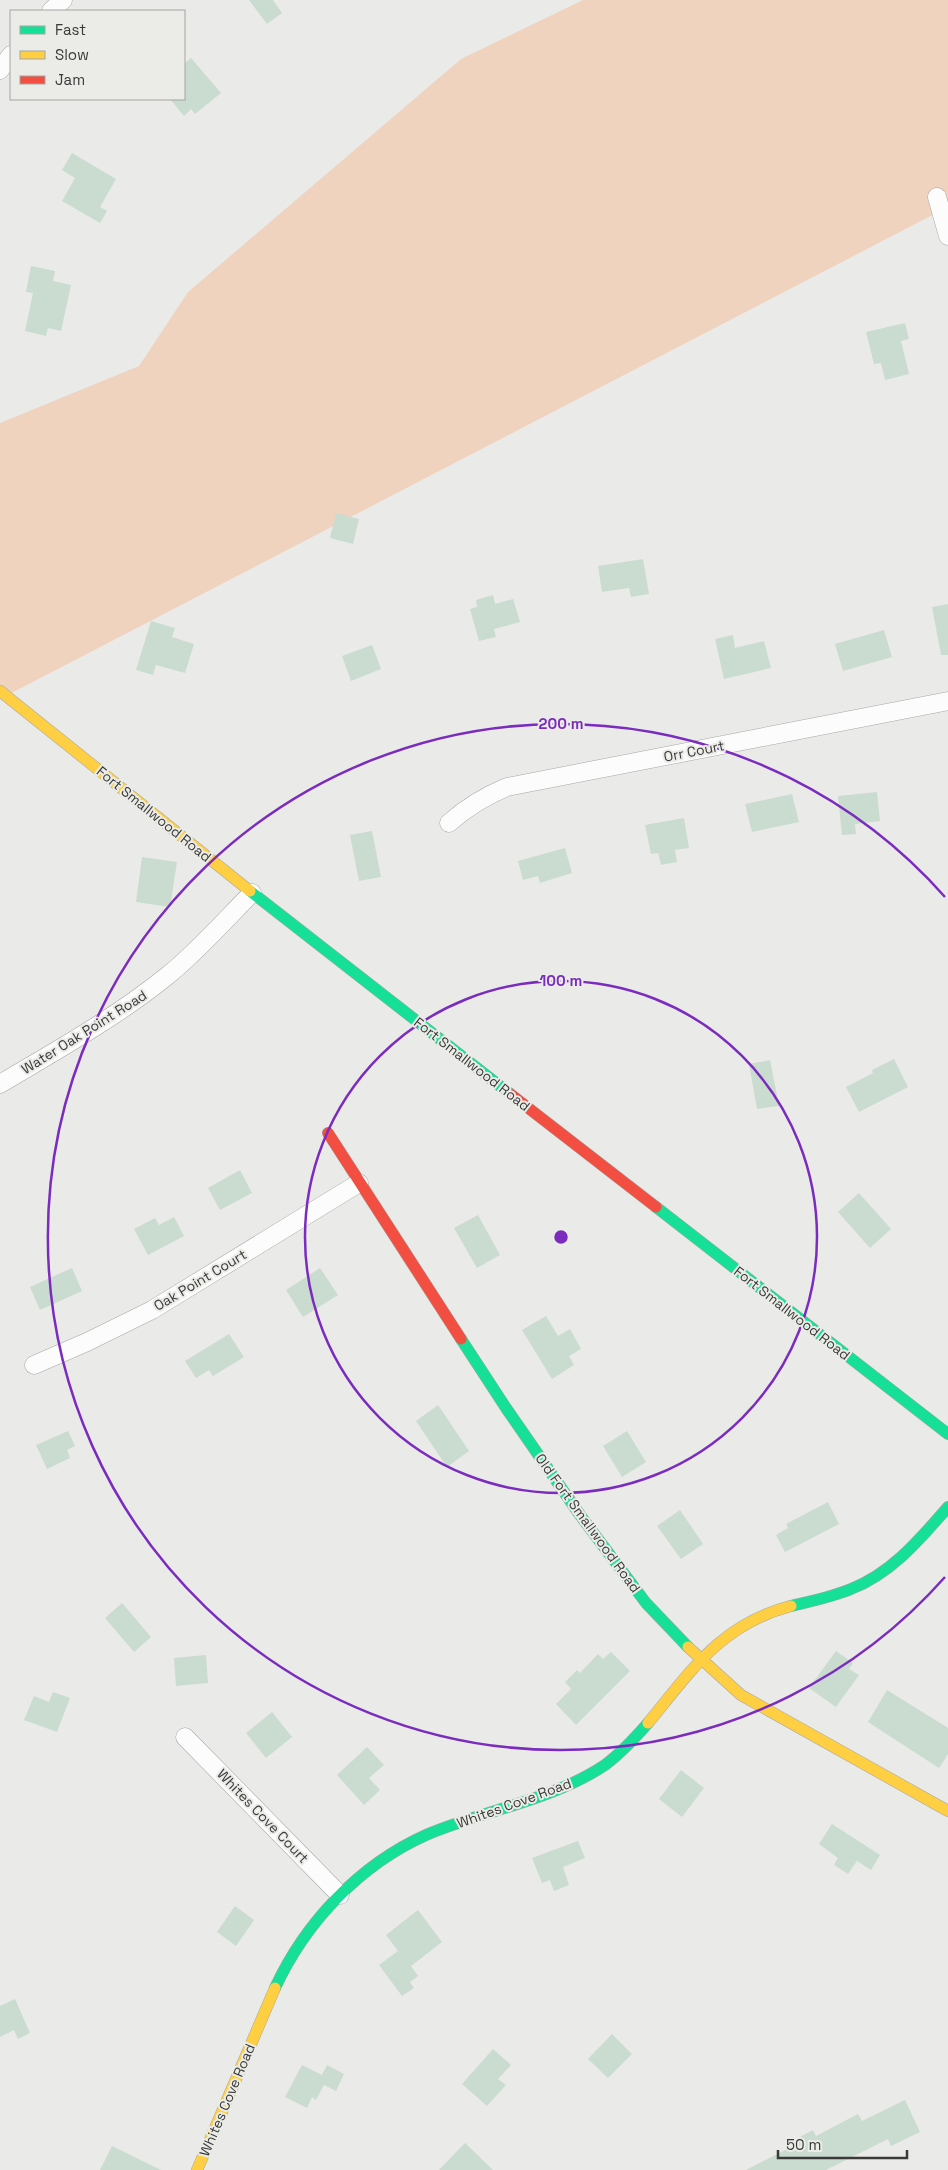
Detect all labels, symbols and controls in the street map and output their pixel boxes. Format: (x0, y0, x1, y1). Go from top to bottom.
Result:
legend (10, 10, 185, 100)
text: Fast (55, 20, 86, 39)
text: Slow (55, 45, 89, 64)
text: Jam (55, 70, 85, 89)
text: 200 m (539, 714, 583, 733)
street label: Orr Court (662, 736, 726, 766)
street label: Fort Smallwood Road (93, 762, 215, 866)
text: 100 m (540, 971, 582, 990)
street label: Water Oak Point Road (18, 986, 150, 1078)
street label: Fort Smallwood Road (410, 1013, 534, 1115)
centre of rings (552, 1228, 570, 1246)
street label: Oak Point Court (150, 1245, 250, 1315)
street label: Fort Smallwood Road (730, 1262, 854, 1364)
street label: Old Fort Smallwood Road (531, 1450, 645, 1596)
street label: Whites Cove Court (213, 1765, 313, 1867)
street label: Whites Cove Road (454, 1774, 574, 1832)
street label: Whites Cove Road (195, 2041, 259, 2159)
scale bar (778, 2128, 907, 2160)
text: 50 m (786, 2135, 821, 2154)

